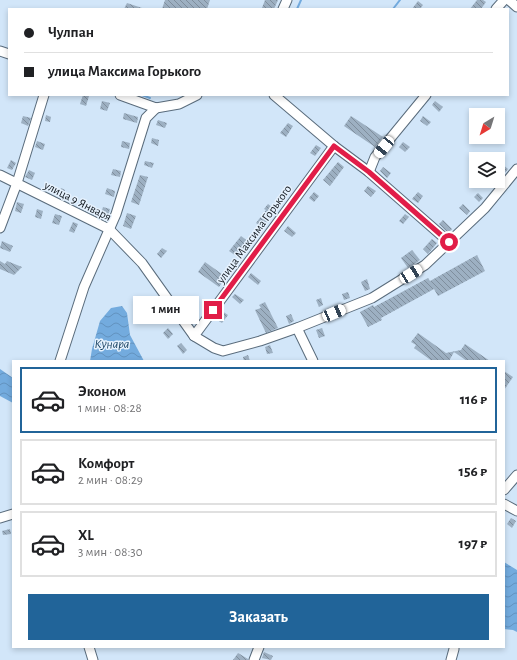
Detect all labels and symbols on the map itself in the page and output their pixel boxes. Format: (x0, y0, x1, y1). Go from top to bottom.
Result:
north arrow (469, 108, 505, 144)
car (372, 134, 396, 160)
street label: улица 9 Января (41, 178, 114, 224)
street label: улица Максима Горького (214, 182, 295, 287)
route start (440, 233, 458, 251)
car (398, 263, 424, 285)
callout: 1 мин (133, 296, 199, 324)
route end (204, 301, 222, 319)
car (321, 303, 347, 323)
water label: Кунара (95, 338, 130, 351)

